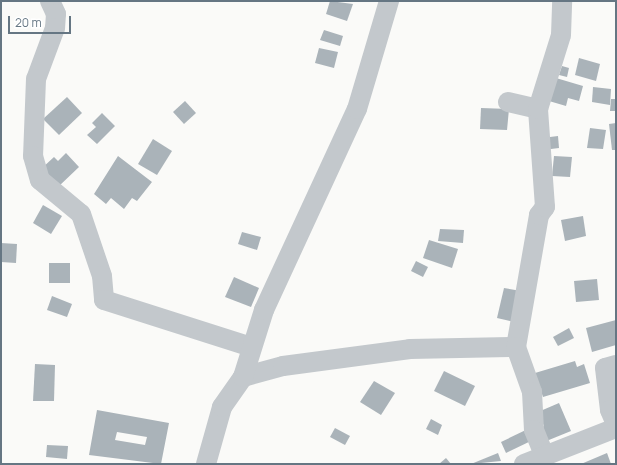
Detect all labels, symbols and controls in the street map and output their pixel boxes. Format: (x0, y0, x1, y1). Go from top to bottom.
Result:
scale bar (10, 8, 73, 34)
text: 20 m (15, 14, 42, 31)

